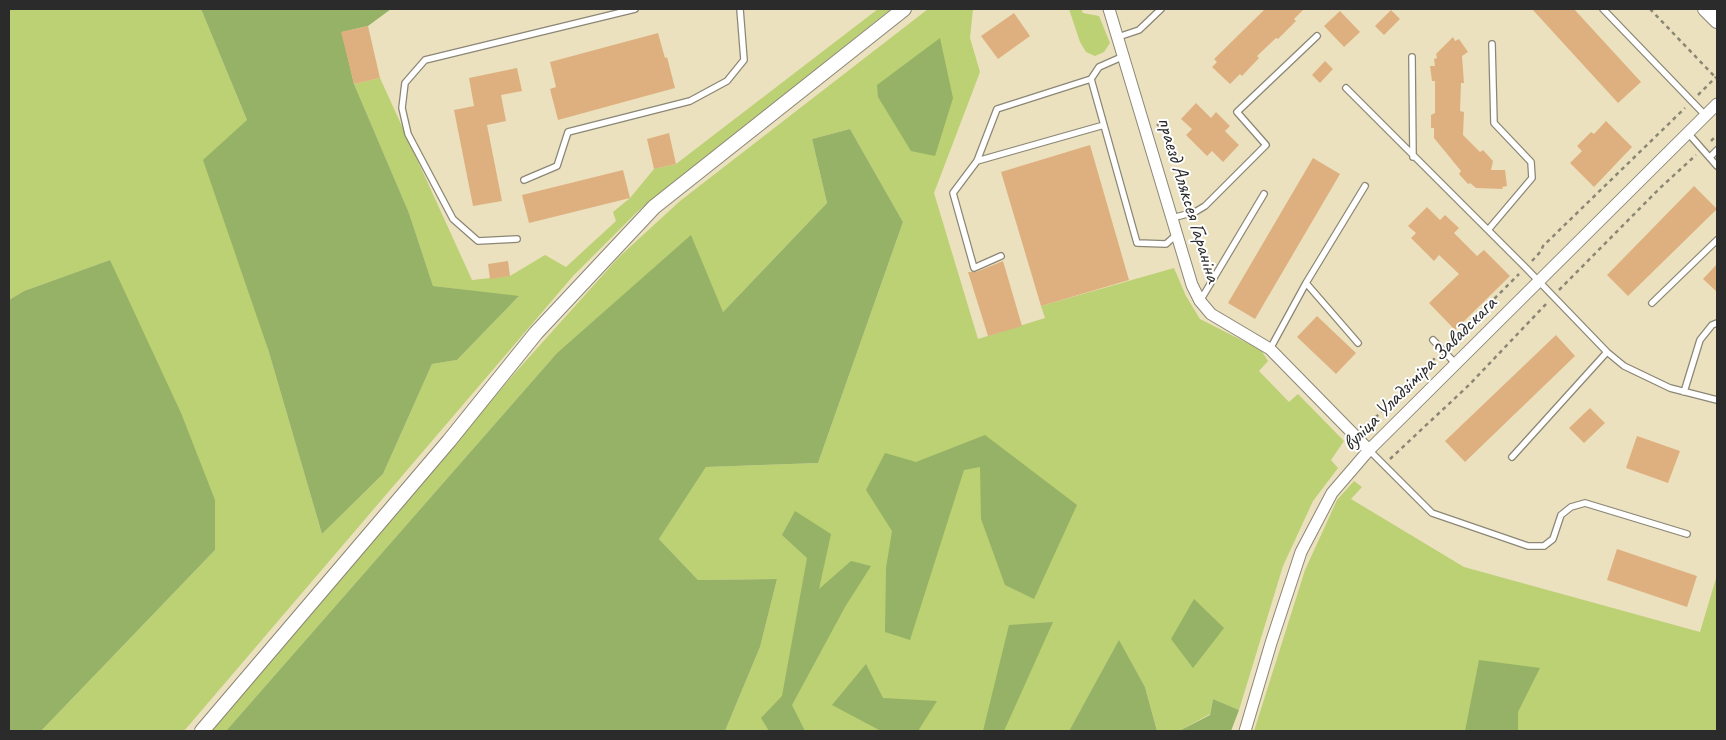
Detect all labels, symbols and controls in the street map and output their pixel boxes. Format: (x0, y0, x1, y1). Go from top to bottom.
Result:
street label: праезд Аляксея Гараніна (1151, 114, 1225, 286)
street label: вуліца Уладзіміра Завадскага (1338, 292, 1502, 456)

